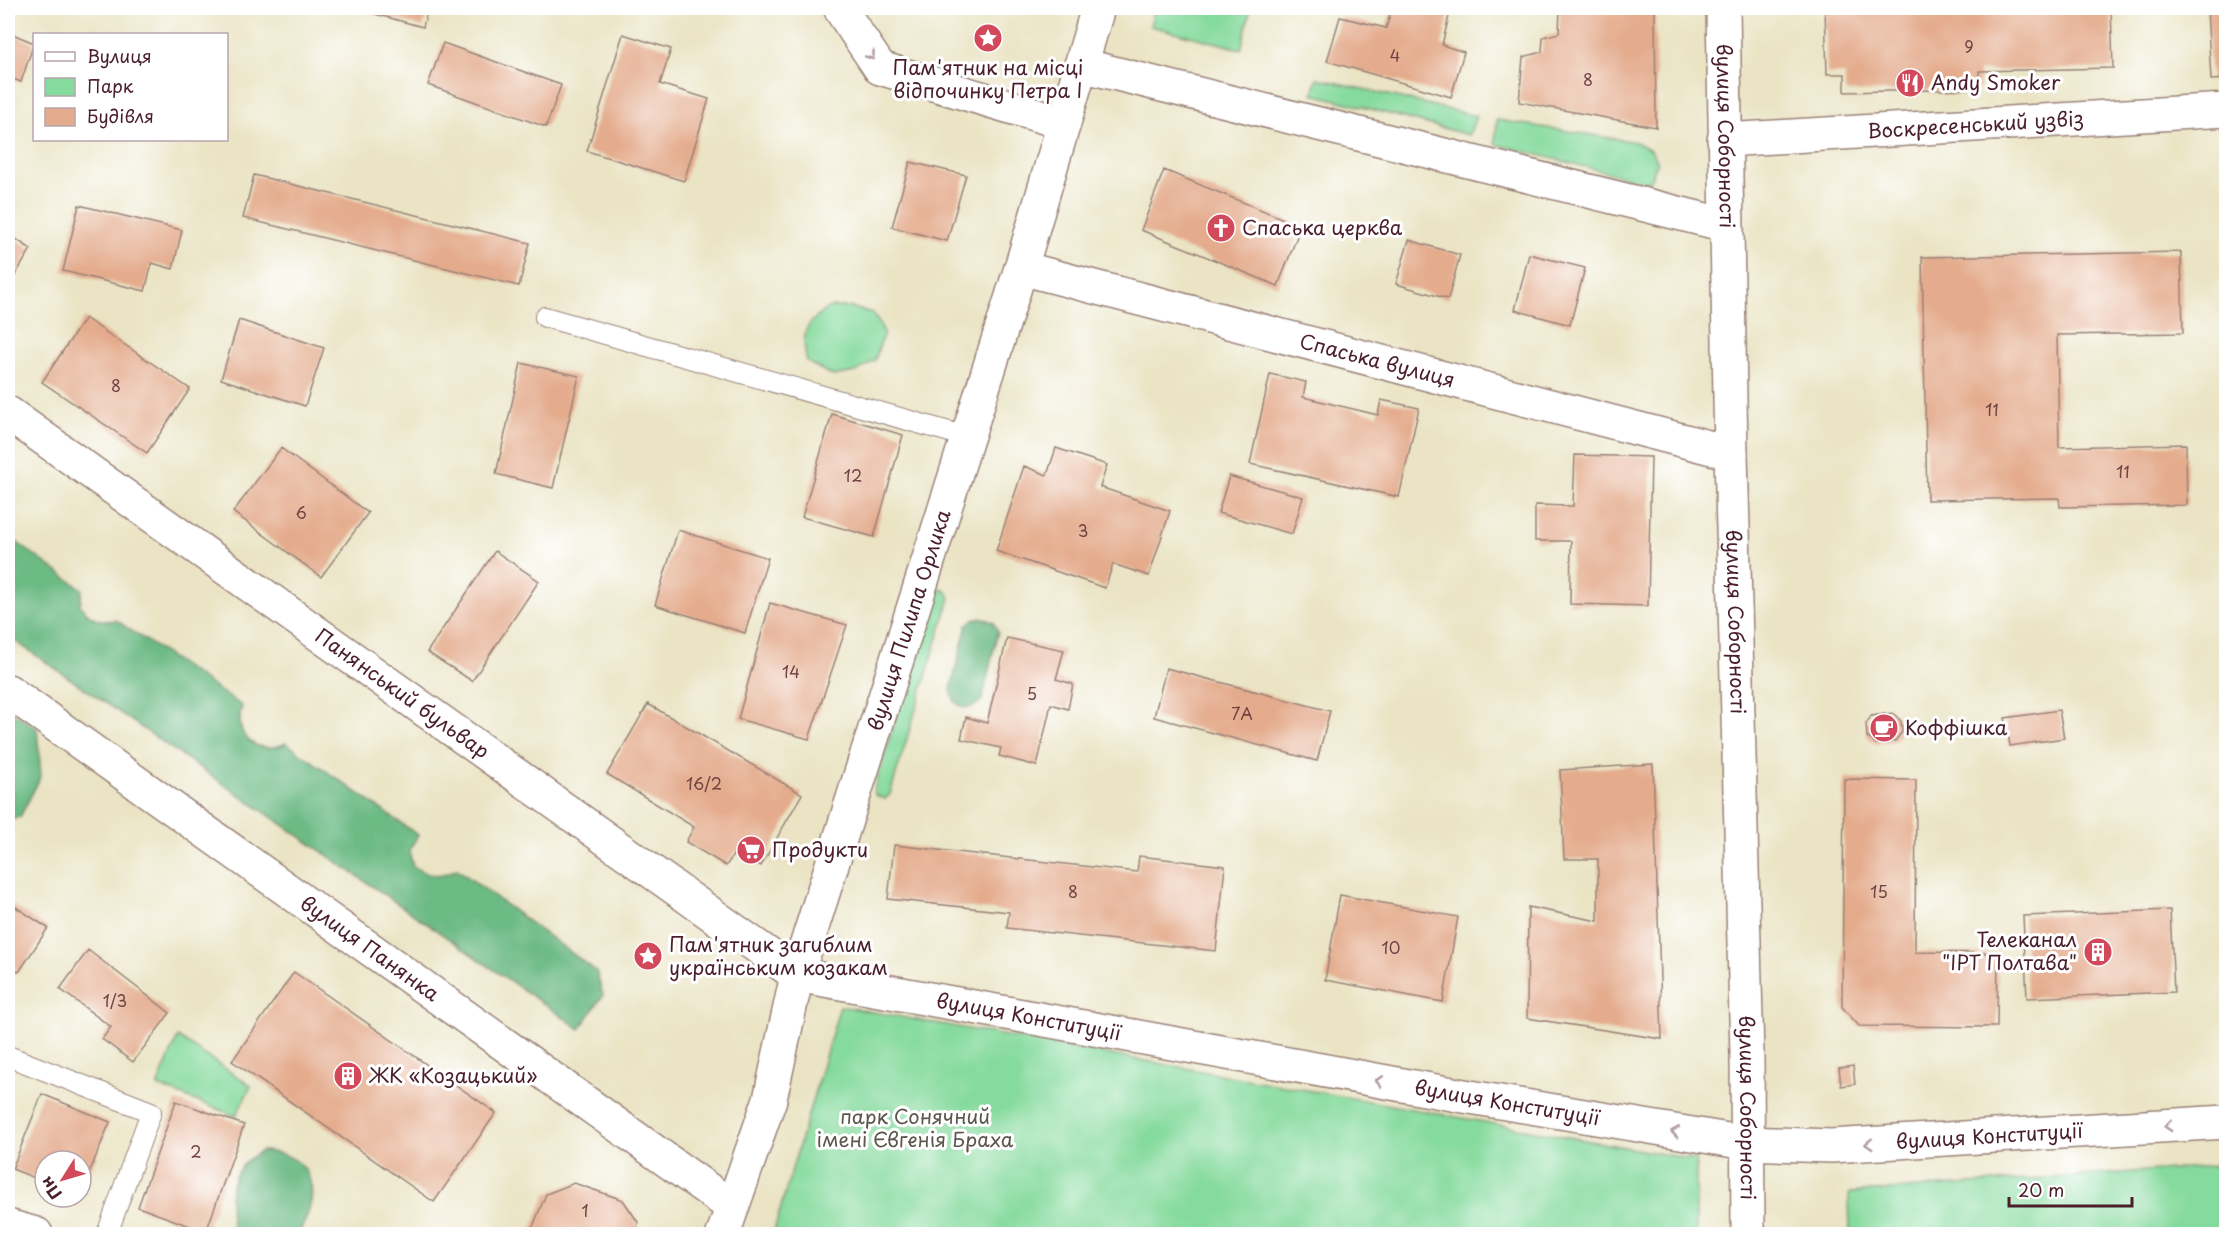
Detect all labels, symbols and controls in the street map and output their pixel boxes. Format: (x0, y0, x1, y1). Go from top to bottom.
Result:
place icon: Пам'ятник на місці відпочинку Петра I (972, 22, 1004, 54)
legend (33, 33, 228, 141)
house number: 9 (1964, 34, 1974, 58)
text: Вулиця (87, 42, 152, 69)
house number: 4 (1390, 43, 1400, 67)
street label: вулиця Соборності (1710, 43, 1743, 229)
one-way arrow (864, 49, 875, 60)
place label: Пам'ятник на місці відпочинку Петра I (893, 52, 1083, 105)
house number: 8 (1583, 67, 1593, 91)
restaurant icon: Andy Smoker (1894, 67, 1926, 99)
place label: Andy Smoker (1931, 67, 2061, 97)
text: Парк (87, 72, 134, 99)
text: Будівля (87, 102, 154, 129)
street label: Воскресенський узвіз (1866, 103, 2085, 145)
church icon: Спаська церква (1205, 212, 1237, 244)
place label: Спаська церква (1242, 212, 1403, 242)
street label: Спаська вулиця (1297, 325, 1458, 394)
house number: 8 (111, 373, 121, 397)
house number: 11 (1985, 397, 1999, 421)
house number: 11 (2116, 459, 2130, 483)
house number: 12 (844, 463, 862, 487)
house number: 6 (295, 500, 307, 524)
street label: вулиця Пилипа Орлика (859, 505, 958, 734)
house number: 3 (1078, 518, 1088, 542)
street label: вулиця Соборності (1719, 529, 1754, 715)
street label: Панянський бульвар (310, 621, 496, 765)
house number: 14 (782, 659, 800, 683)
house number: 5 (1027, 681, 1037, 705)
house number: 7А (1231, 701, 1253, 725)
cafe icon: Коффішка (1868, 712, 1900, 744)
place label: Коффішка (1905, 712, 2008, 742)
house number: 16/2 (686, 771, 722, 795)
supermarket icon: Продукти (735, 834, 767, 866)
place label: Продукти (772, 834, 868, 864)
house number: 8 (1068, 879, 1078, 903)
house number: 15 (1870, 879, 1888, 903)
street label: вулиця Панянка (294, 888, 447, 1008)
place label: Телеканал "ІРТ Полтава" (1942, 924, 2077, 977)
place label: Пам'ятник загиблим українським козакам (669, 929, 888, 982)
house number: 10 (1382, 935, 1400, 959)
building icon: Телеканал "ІРТ Полтава" (2082, 936, 2114, 968)
place icon: Пам'ятник загиблим українським козакам (632, 940, 664, 972)
street label: вулиця Конституції (934, 985, 1124, 1048)
house number: 1/3 (103, 988, 127, 1012)
street label: вулиця Соборності (1732, 1015, 1764, 1200)
building icon: ЖК «Козацький» (332, 1060, 364, 1092)
place label: ЖК «Козацький» (368, 1060, 538, 1090)
street label: вулиця Конституції (1412, 1071, 1603, 1132)
one-way arrow (1374, 1075, 1384, 1088)
park label: парк Сонячний імені Євгенія Браха (817, 1101, 1014, 1154)
street label: вулиця Конституції (1895, 1115, 2084, 1156)
one-way arrow (2164, 1119, 2173, 1132)
one-way arrow (1670, 1126, 1679, 1138)
one-way arrow (1864, 1137, 1873, 1150)
house number: 2 (190, 1139, 202, 1163)
north arrow (33, 1149, 93, 1209)
scale bar (2009, 1170, 2132, 1208)
text: Пн (34, 1172, 67, 1205)
text: 20 m (2018, 1176, 2064, 1203)
house number: 1 (581, 1198, 589, 1222)

